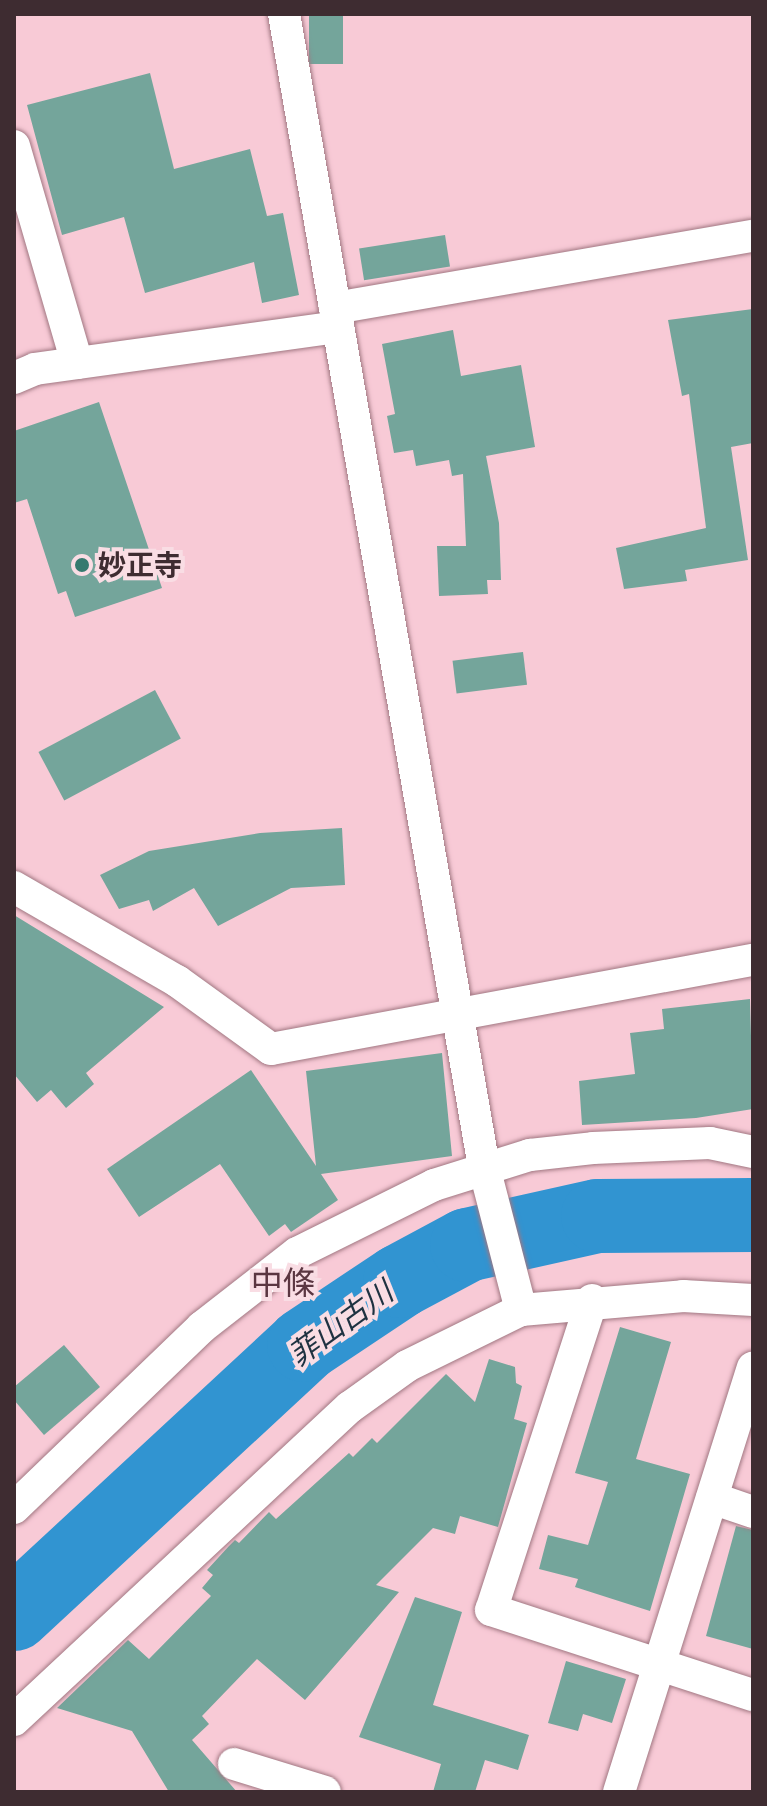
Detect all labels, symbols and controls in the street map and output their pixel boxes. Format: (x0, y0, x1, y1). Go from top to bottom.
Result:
place label: 妙正寺 (98, 548, 182, 582)
marker: 妙正寺 (73, 556, 91, 574)
district label: 中條 (251, 1264, 315, 1302)
water label: 菲山古川 (282, 1274, 400, 1374)

